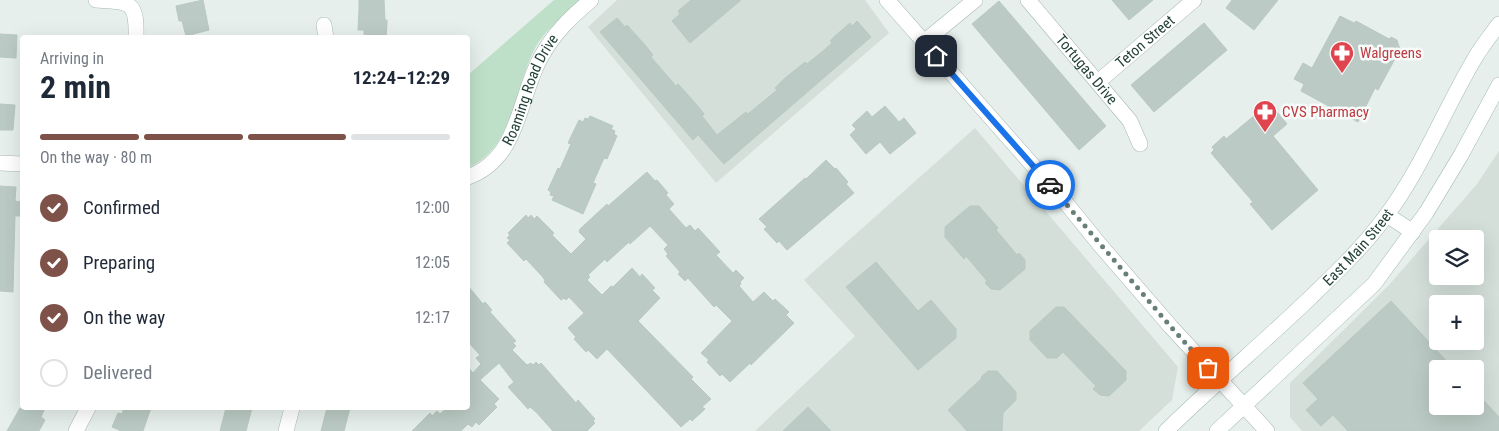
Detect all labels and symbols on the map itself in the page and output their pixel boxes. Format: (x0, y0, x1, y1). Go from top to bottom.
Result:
street label: Teton Street (1112, 12, 1178, 72)
street label: Roaming Road Drive (498, 31, 562, 149)
street label: Tortugas Drive (1052, 31, 1121, 108)
pin (915, 35, 957, 77)
pharmacy icon: Walgreens (1329, 40, 1355, 74)
place label: Walgreens (1360, 44, 1422, 62)
pharmacy icon: CVS Pharmacy (1252, 99, 1278, 133)
place label: CVS Pharmacy (1282, 103, 1369, 121)
courier (1025, 160, 1075, 210)
street label: East Main Street (1319, 205, 1397, 289)
pin (1187, 347, 1229, 389)

